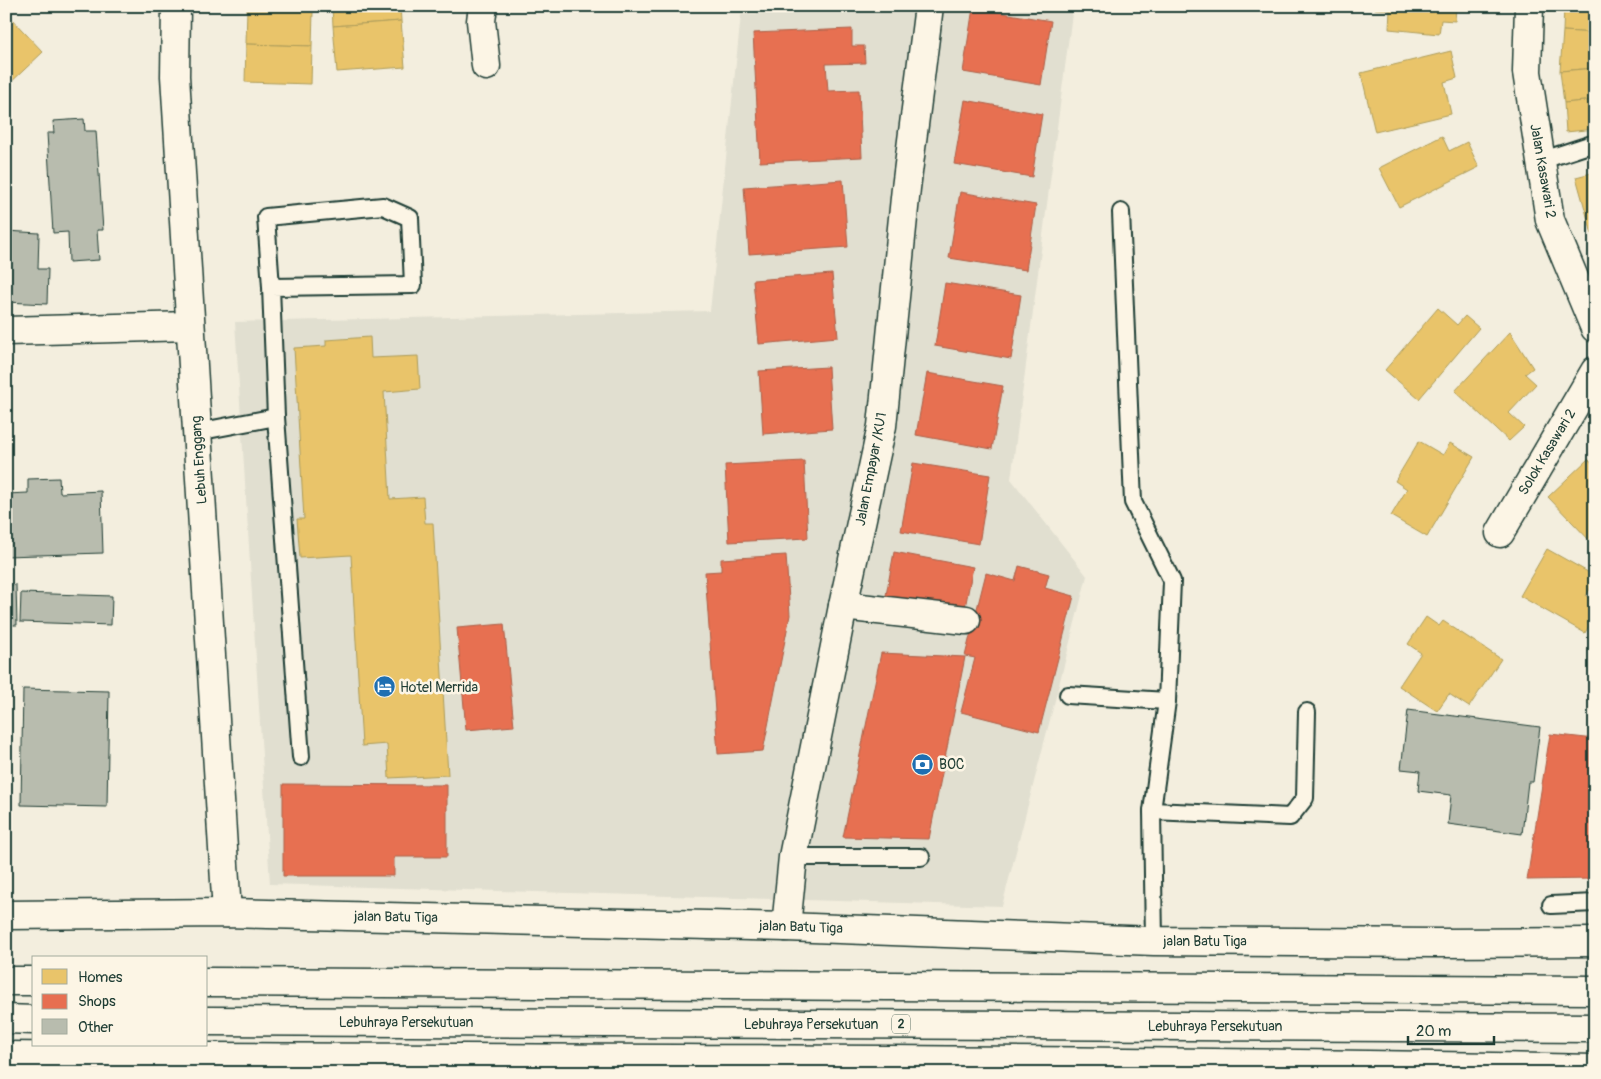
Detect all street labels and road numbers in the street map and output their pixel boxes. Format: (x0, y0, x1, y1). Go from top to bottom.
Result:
street label: Jalan Kasawari 2 (1526, 122, 1560, 220)
street label: Solok Kasawari 2 (1515, 406, 1579, 498)
street label: Jalan Empayar /KU1 (852, 411, 890, 527)
street label: Lebuh Enggang (187, 415, 211, 505)
street label: jalan Batu Tiga (353, 908, 438, 926)
street label: jalan Batu Tiga (758, 917, 843, 937)
street label: jalan Batu Tiga (1162, 933, 1247, 950)
street label: Lebuhraya Persekutuan (339, 1014, 473, 1031)
road number: 2 (892, 1014, 910, 1034)
street label: Lebuhraya Persekutuan (744, 1016, 878, 1033)
street label: Lebuhraya Persekutuan (1148, 1018, 1282, 1035)

